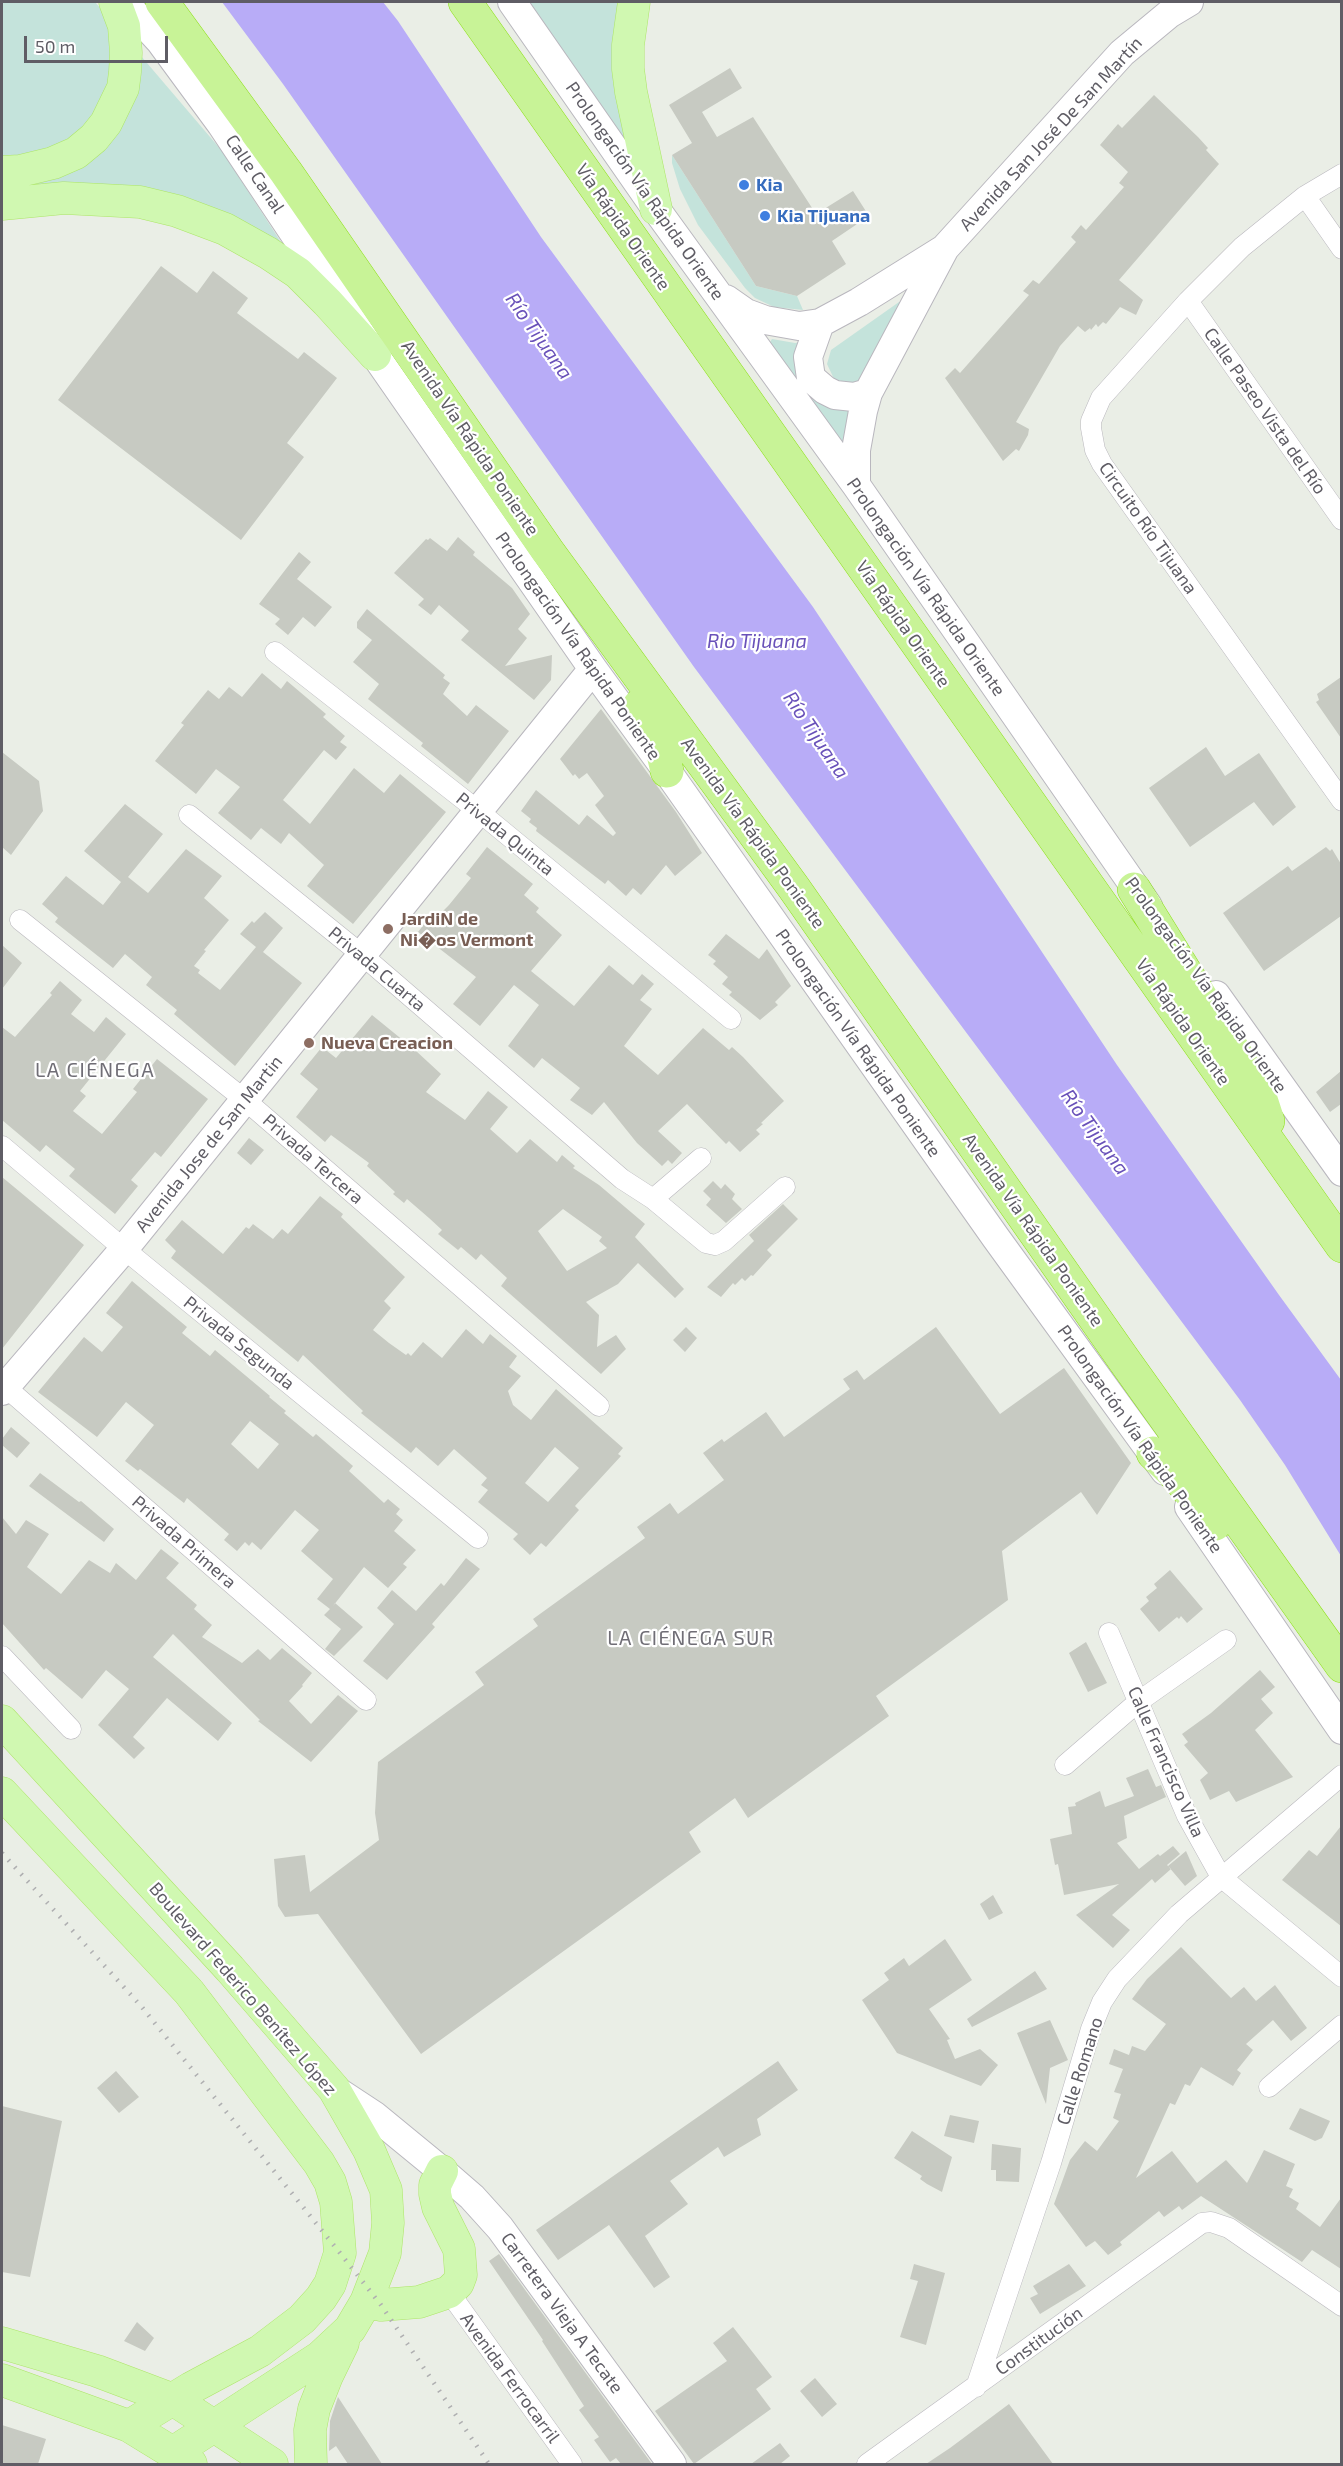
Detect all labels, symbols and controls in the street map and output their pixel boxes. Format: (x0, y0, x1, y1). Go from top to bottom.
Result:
scale bar (27, 24, 171, 62)
street label: Avenida San José De San Martín (955, 32, 1147, 236)
text: 50 m (35, 35, 75, 57)
street label: Prolongación Vía Rápida Oriente (561, 78, 729, 304)
street label: Calle Canal (221, 131, 289, 217)
street label: Vía Rápida Oriente (571, 159, 675, 295)
place label: Kia (756, 174, 783, 196)
marker: Kia (737, 178, 751, 192)
place label: Kia Tijuana (777, 205, 870, 227)
marker: Kia Tijuana (758, 209, 772, 223)
water label: Río Tijuana (500, 288, 578, 384)
street label: Calle Paseo Vista del Río (1199, 324, 1331, 498)
street label: Avenida Vía Rápida Poniente (397, 336, 543, 540)
street label: Circuito Río Tijuana (1094, 458, 1202, 598)
street label: Prolongación Vía Rápida Oriente (842, 474, 1010, 700)
street label: Prolongación Vía Rápida Poniente (491, 528, 665, 764)
street label: Vía Rápida Oriente (851, 556, 955, 692)
water label: Rio Tijuana (707, 629, 807, 653)
water label: Río Tijuana (778, 687, 854, 783)
street label: Avenida Vía Rápida Poniente (676, 733, 830, 933)
street label: Privada Quinta (452, 788, 558, 880)
street label: Prolongación Vía Rápida Oriente (1120, 873, 1292, 1097)
place label: JardiN de Ni�os Vermont (400, 908, 533, 950)
street label: Privada Cuarta (324, 922, 430, 1016)
marker: JardiN de Ni�os Vermont (381, 922, 395, 936)
street label: Prolongación Vía Rápida Poniente (771, 925, 945, 1161)
street label: Vía Rápida Oriente (1131, 954, 1235, 1090)
place label: Nueva Creacion (321, 1032, 453, 1054)
marker: Nueva Creacion (302, 1036, 316, 1050)
street label: Avenida Jose de San Martin (131, 1051, 287, 1237)
district label: LA CIÉNEGA (35, 1058, 155, 1082)
water label: Río Tijuana (1056, 1084, 1134, 1180)
street label: Privada Tercera (258, 1109, 368, 1209)
street label: Avenida Vía Rápida Poniente (958, 1129, 1108, 1331)
street label: Privada Segunda (179, 1292, 299, 1394)
street label: Prolongación Vía Rápida Poniente (1053, 1321, 1227, 1557)
street label: Privada Primera (128, 1491, 240, 1593)
district label: LA CIÉNEGA SUR (607, 1626, 775, 1650)
street label: Calle Francisco Villa (1123, 1683, 1209, 1841)
street label: Boulevard Federico Benítez López (145, 1878, 341, 2100)
street label: Calle Romano (1052, 2014, 1108, 2128)
street label: Carretera Vieja A Tecate (496, 2228, 628, 2398)
street label: Constitución (991, 2302, 1087, 2380)
street label: Avenida Ferrocarril (456, 2309, 564, 2447)

